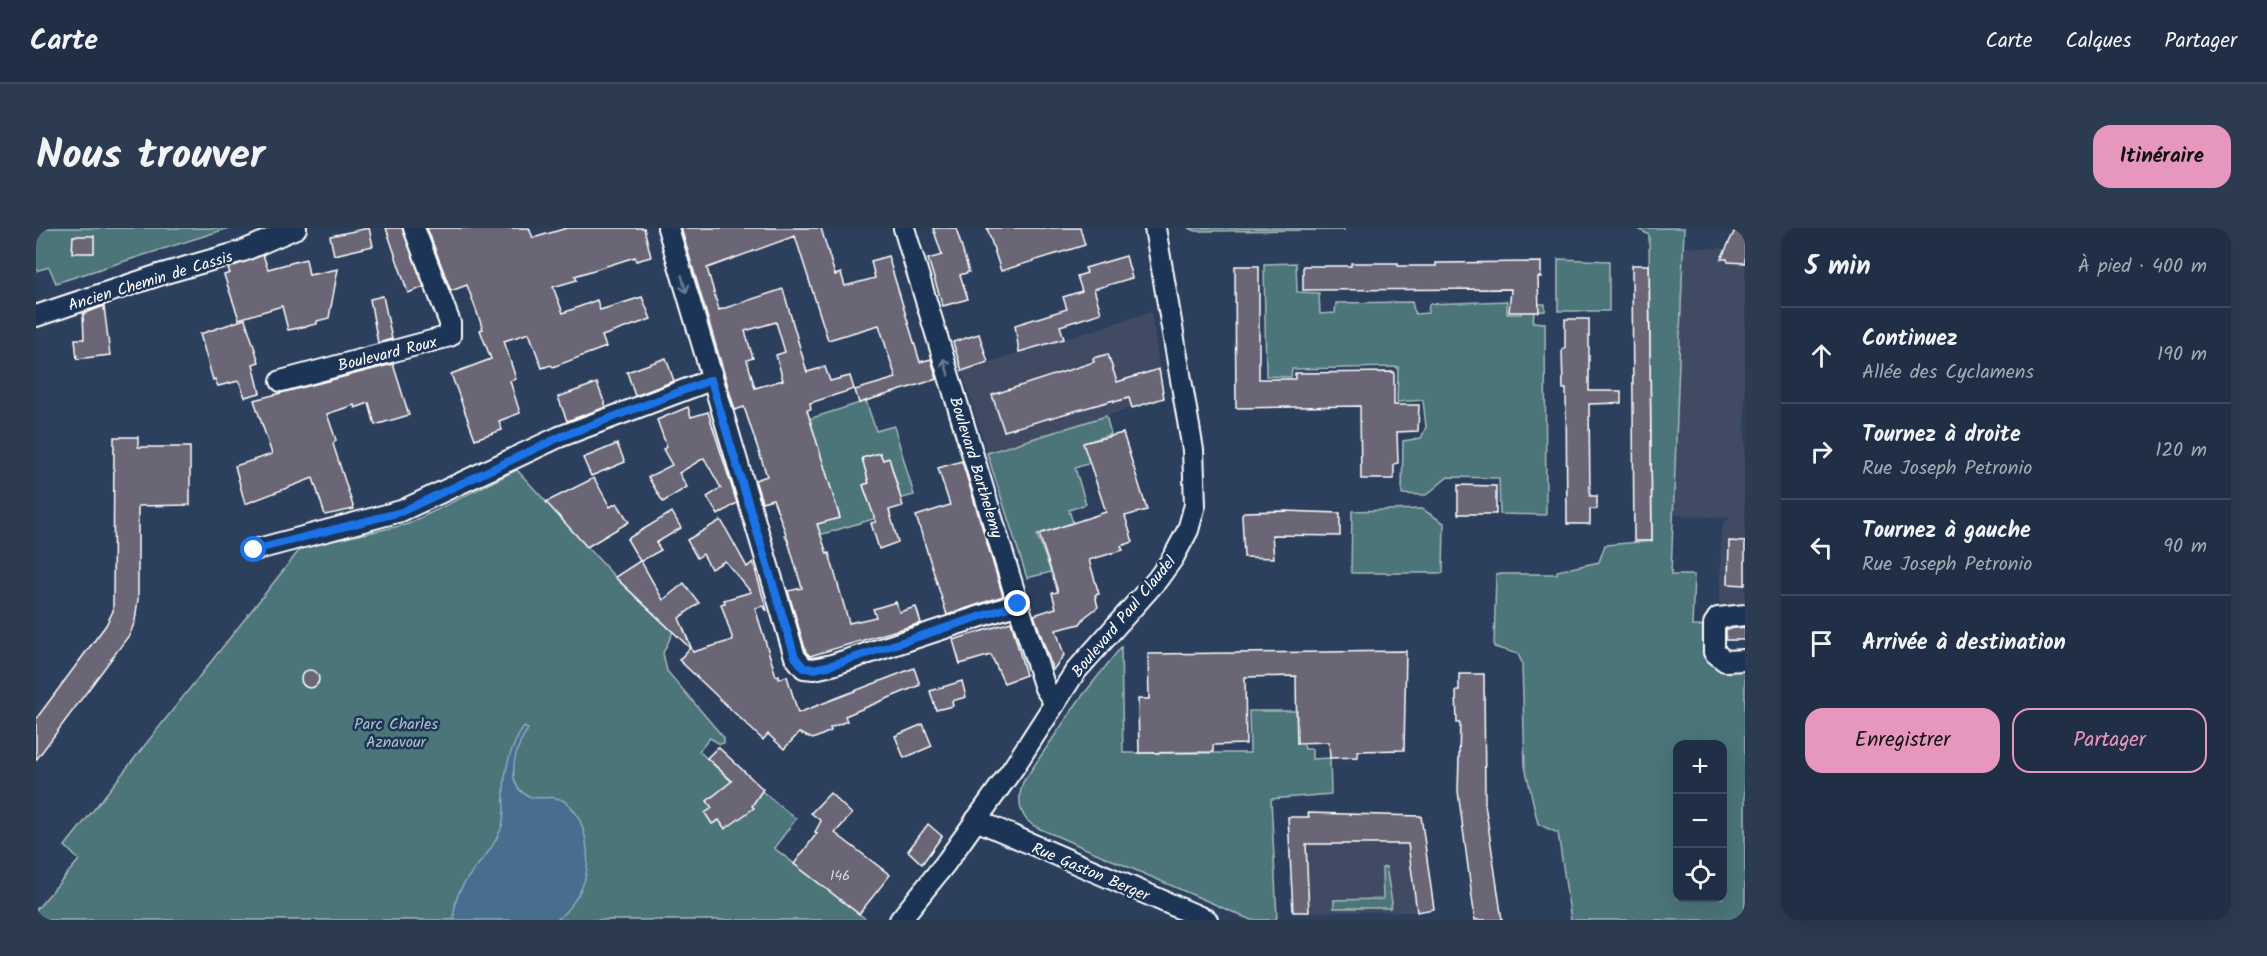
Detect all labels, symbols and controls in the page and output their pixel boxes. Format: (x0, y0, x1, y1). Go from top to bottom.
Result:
text: Carte (30, 19, 98, 64)
text: Carte (1985, 25, 2032, 58)
text: Calques (2065, 25, 2131, 58)
text: Partager (2164, 25, 2237, 58)
text: Nous trouver (36, 123, 265, 190)
button: Itinéraire (2093, 125, 2231, 188)
street label: Ancien Chemin de Cassis (65, 244, 236, 318)
text: 5 min (1805, 246, 1871, 288)
text: À pied · 400 m (2078, 251, 2207, 283)
one-way arrow (679, 274, 690, 293)
text: Continuez (1862, 322, 1958, 357)
street label: Boulevard Roux (335, 330, 441, 379)
icon: ahead (1805, 339, 1838, 372)
text: 190 m (2157, 339, 2207, 371)
text: Allée des Cyclamens (1862, 357, 2034, 389)
one-way arrow (940, 358, 951, 377)
street label: Boulevard Barthelemy (942, 394, 1009, 542)
text: Tournez à droite (1862, 418, 2021, 453)
icon: right (1805, 435, 1838, 468)
text: 120 m (2155, 435, 2207, 467)
text: Rue Joseph Petronio (1862, 453, 2032, 485)
text: Tournez à gauche (1862, 514, 2031, 549)
icon: left (1805, 531, 1838, 564)
text: 90 m (2163, 531, 2207, 563)
route start (240, 536, 266, 562)
text: Rue Joseph Petronio (1862, 549, 2032, 581)
street label: Boulevard Paul Claudel (1066, 551, 1183, 683)
route end (1004, 590, 1030, 616)
text: Arrivée à destination (1862, 626, 2066, 661)
icon: arrive (1805, 627, 1838, 660)
button: Enregistrer (1805, 708, 2000, 773)
button: Partager (2012, 708, 2207, 773)
park label: Parc Charles Aznavour (354, 712, 438, 755)
map controls (1673, 740, 1727, 902)
button: + (1673, 740, 1727, 794)
button: − (1673, 794, 1727, 848)
street label: Rue Gaston Berger (1028, 836, 1155, 909)
button: locate (1673, 848, 1727, 902)
house number: 146 (830, 865, 850, 887)

